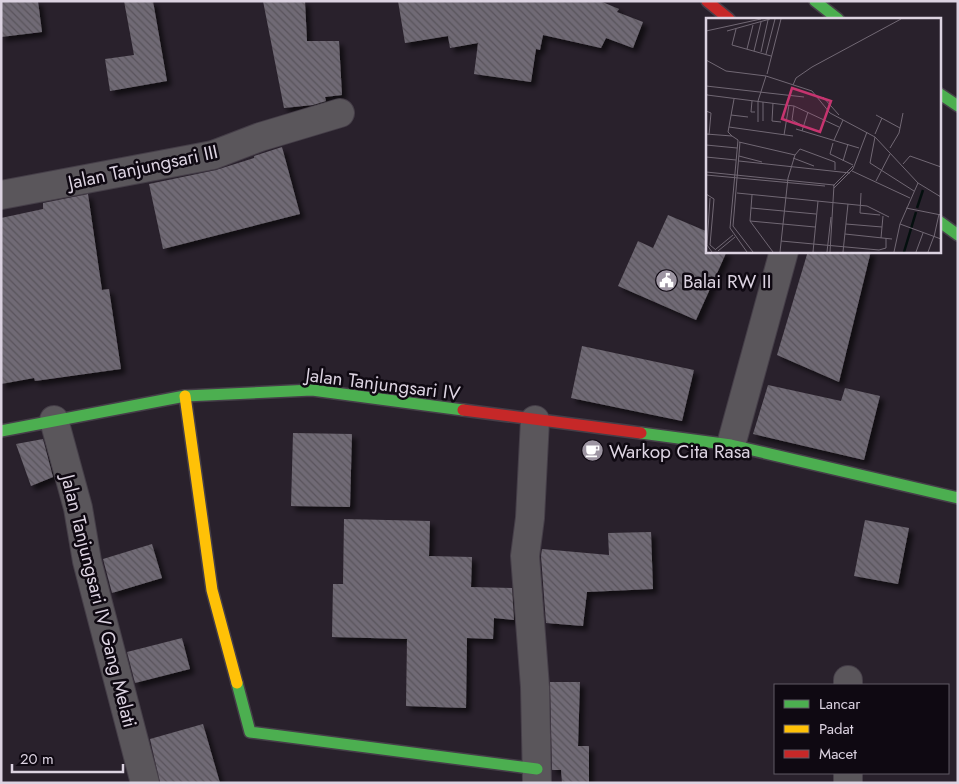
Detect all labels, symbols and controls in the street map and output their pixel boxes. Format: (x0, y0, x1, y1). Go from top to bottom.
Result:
inset map (706, 18, 942, 252)
street label: Jalan Tanjungsari III (63, 138, 220, 197)
place label: Balai RW II (683, 268, 771, 295)
public building icon: Balai RW II (655, 269, 679, 293)
street label: Jalan Tanjungsari IV (301, 361, 462, 407)
place label: Warkop Cita Rasa (609, 438, 750, 465)
cafe icon: Warkop Cita Rasa (581, 439, 605, 463)
street label: Jalan Tanjungsari IV Gang Melati (54, 469, 144, 730)
legend (774, 684, 949, 774)
text: Lancar (819, 693, 861, 715)
text: Padat (819, 718, 854, 740)
scale bar (12, 742, 124, 774)
text: Macet (819, 743, 857, 765)
text: 20 m (20, 748, 54, 770)

